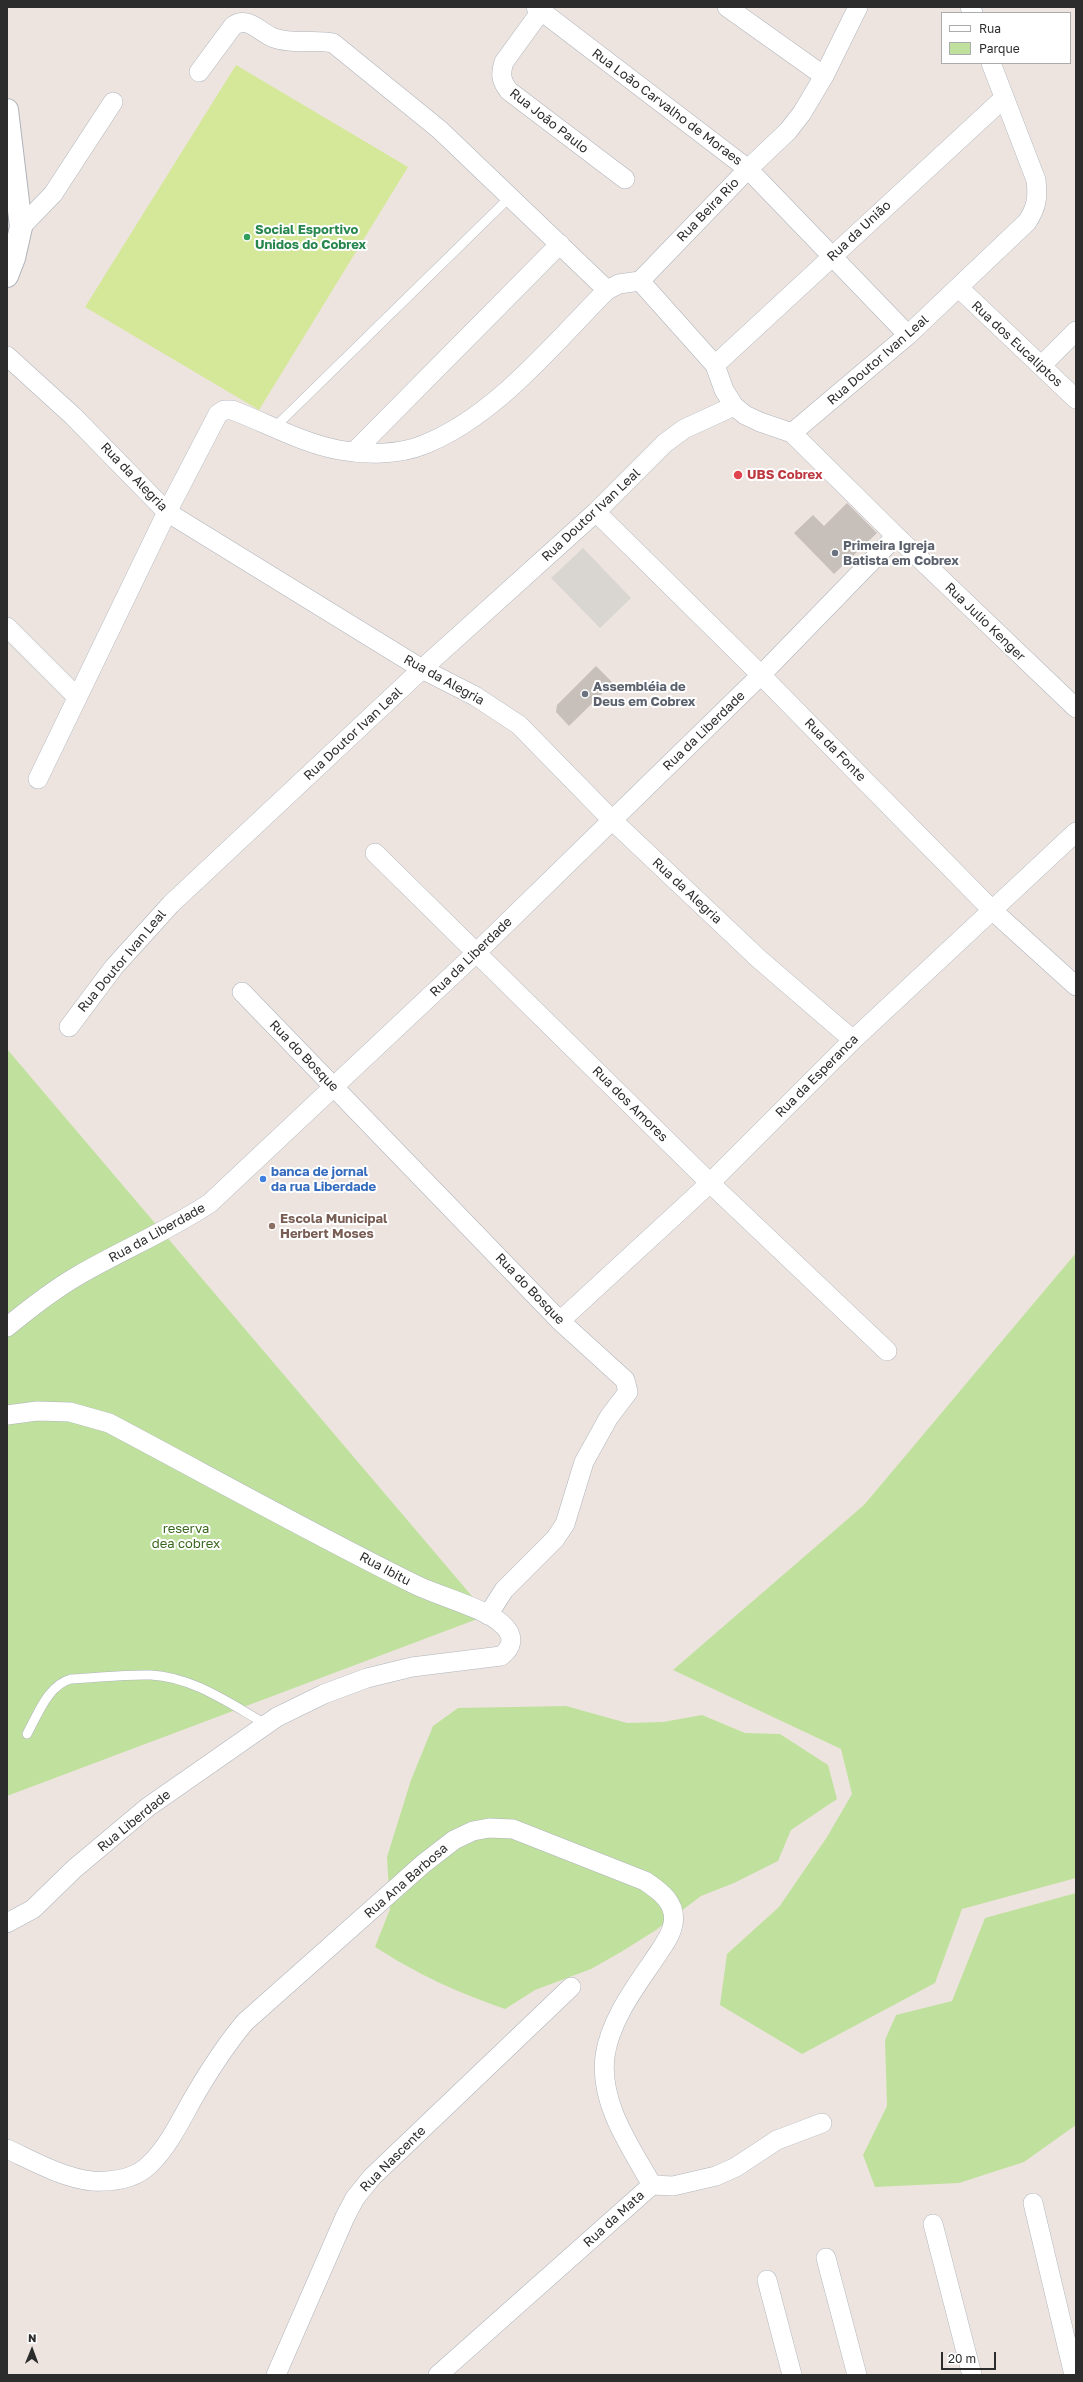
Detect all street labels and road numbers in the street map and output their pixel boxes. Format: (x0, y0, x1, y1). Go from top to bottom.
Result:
street label: Rua Loão Carvalho de Moraes (589, 45, 745, 169)
street label: Rua João Paulo (506, 85, 592, 157)
street label: Rua Beira Rio (674, 175, 742, 245)
street label: Rua da União (824, 197, 894, 265)
street label: Rua dos Eucaliptos (968, 298, 1066, 390)
street label: Rua Doutor Ivan Leal (824, 312, 932, 408)
street label: Rua da Alegria (97, 439, 171, 515)
street label: Rua Doutor Ivan Leal (539, 465, 643, 565)
street label: Rua Julio Kenger (942, 580, 1028, 664)
street label: Rua da Alegria (401, 651, 487, 709)
street label: Rua Doutor Ivan Leal (301, 684, 405, 784)
street label: Rua da Liberdade (660, 688, 748, 774)
street label: Rua da Fonte (801, 715, 869, 785)
street label: Rua da Alegria (649, 855, 725, 927)
street label: Rua Doutor Ivan Leal (75, 907, 169, 1015)
street label: Rua da Liberdade (427, 914, 515, 1000)
street label: Rua do Bosque (266, 1017, 342, 1095)
street label: Rua da Esperanca (772, 1031, 862, 1121)
street label: Rua dos Amores (589, 1063, 671, 1145)
street label: Rua da Liberdade (106, 1200, 208, 1266)
street label: Rua do Bosque (492, 1250, 568, 1328)
street label: Rua Ibitu (357, 1549, 413, 1589)
street label: Rua Liberdade (94, 1787, 174, 1855)
street label: Rua Ana Barbosa (361, 1841, 451, 1921)
street label: Rua Nascente (357, 2123, 429, 2195)
street label: Rua da Mata (580, 2188, 648, 2250)

